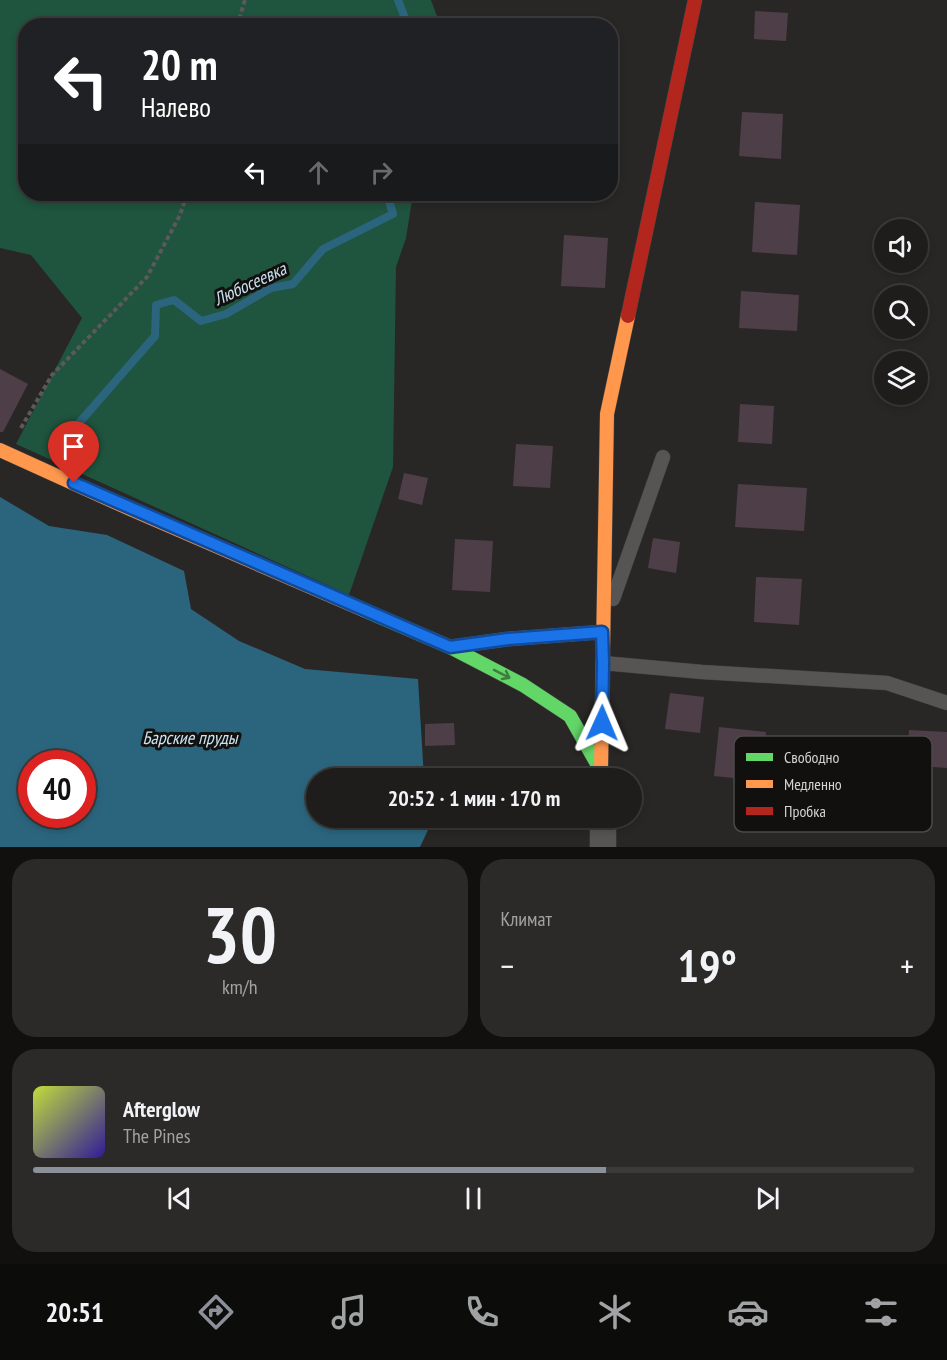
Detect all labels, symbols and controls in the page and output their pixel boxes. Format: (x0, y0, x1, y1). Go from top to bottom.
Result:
text: 20 m (141, 37, 218, 92)
icon: left (42, 42, 120, 120)
text: Налево (141, 90, 211, 124)
icon: left (239, 156, 272, 189)
icon: ahead (302, 156, 335, 189)
icon: right (365, 156, 398, 189)
map controls (874, 219, 928, 405)
button: sound (874, 219, 928, 273)
water label: Любосеевка (209, 256, 290, 311)
button: search (874, 285, 928, 339)
button: layers (874, 351, 928, 405)
pin (48, 421, 99, 483)
icon: arrive (57, 430, 90, 463)
one-way arrow (492, 669, 510, 680)
position arrow (570, 691, 634, 755)
water label: Барские пруды (142, 726, 239, 749)
legend (734, 736, 932, 832)
text: Свободно (784, 747, 839, 767)
speed limit sign: 40 (18, 750, 96, 828)
text: Медленно (784, 774, 842, 794)
text: 20:52 · 1 мин · 170 m (388, 784, 560, 812)
text: Пробка (784, 801, 826, 821)
text: 30 (202, 884, 277, 985)
text: Климат (501, 906, 552, 932)
text: 19° (678, 936, 737, 994)
text: − (501, 944, 514, 987)
text: + (900, 944, 914, 987)
text: km/h (222, 974, 257, 1000)
text: Afterglow (123, 1095, 200, 1123)
text: The Pines (123, 1123, 190, 1149)
icon: previous (163, 1182, 196, 1215)
icon: pause (457, 1182, 490, 1215)
icon: next (751, 1182, 784, 1215)
icon: directions (195, 1291, 237, 1333)
icon: music (328, 1291, 370, 1333)
icon: phone (461, 1291, 503, 1333)
icon: climate (594, 1291, 636, 1333)
icon: car (727, 1291, 769, 1333)
icon: filters (860, 1291, 902, 1333)
text: 20:51 (45, 1295, 104, 1329)

